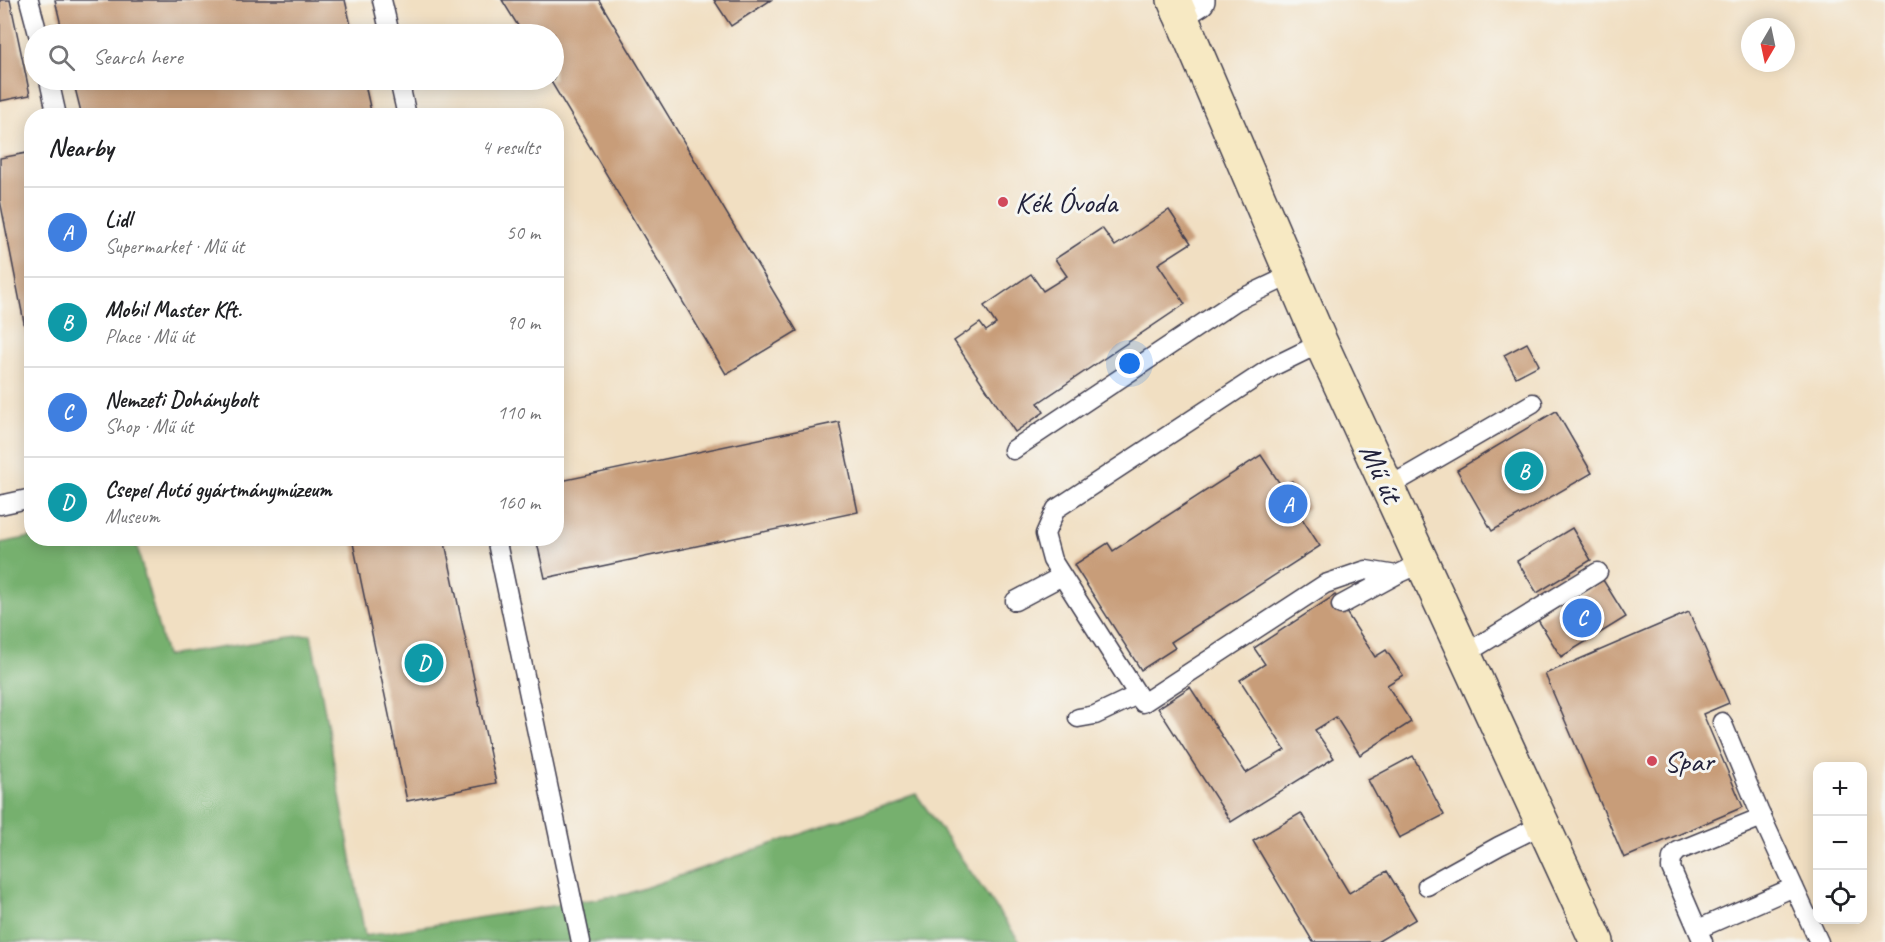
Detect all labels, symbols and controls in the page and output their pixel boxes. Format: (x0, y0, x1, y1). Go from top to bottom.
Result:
north arrow (1741, 18, 1795, 72)
search box (24, 24, 564, 90)
icon: search (45, 41, 78, 74)
text: Search here (93, 43, 183, 71)
text: Nearby (48, 131, 113, 164)
text: 4 results (481, 135, 540, 160)
place label: Kék Óvoda (1015, 183, 1119, 221)
marker: Kék Óvoda (996, 195, 1010, 209)
text: Lidl (105, 206, 132, 234)
text: A (62, 220, 73, 245)
text: 50 m (506, 220, 540, 245)
text: Supermarket · Mű út (105, 234, 244, 259)
text: Mobil Master Kft. (105, 296, 242, 324)
text: B (62, 310, 73, 335)
text: 90 m (506, 310, 540, 335)
text: Place · Mű út (105, 324, 194, 349)
your location (1115, 349, 1144, 378)
text: Nemzeti Dohánybolt (105, 386, 258, 414)
text: C (63, 400, 72, 425)
text: 110 m (497, 400, 540, 425)
text: Shop · Mű út (105, 414, 193, 439)
street label: Mű út (1351, 437, 1412, 511)
pin: B (1504, 448, 1544, 494)
text: Csepel Autó gyártmánymúzeum (105, 476, 332, 504)
pin: A (1268, 482, 1308, 526)
text: D (62, 490, 73, 515)
text: 160 m (497, 490, 540, 515)
text: Museum (105, 504, 160, 529)
pin: C (1562, 596, 1602, 640)
pin: D (404, 640, 444, 686)
place label: Spar (1664, 742, 1716, 780)
marker: Spar (1645, 754, 1659, 768)
map controls (1813, 762, 1867, 924)
button: + (1813, 762, 1867, 816)
button: − (1813, 816, 1867, 870)
button: locate (1813, 870, 1867, 924)

